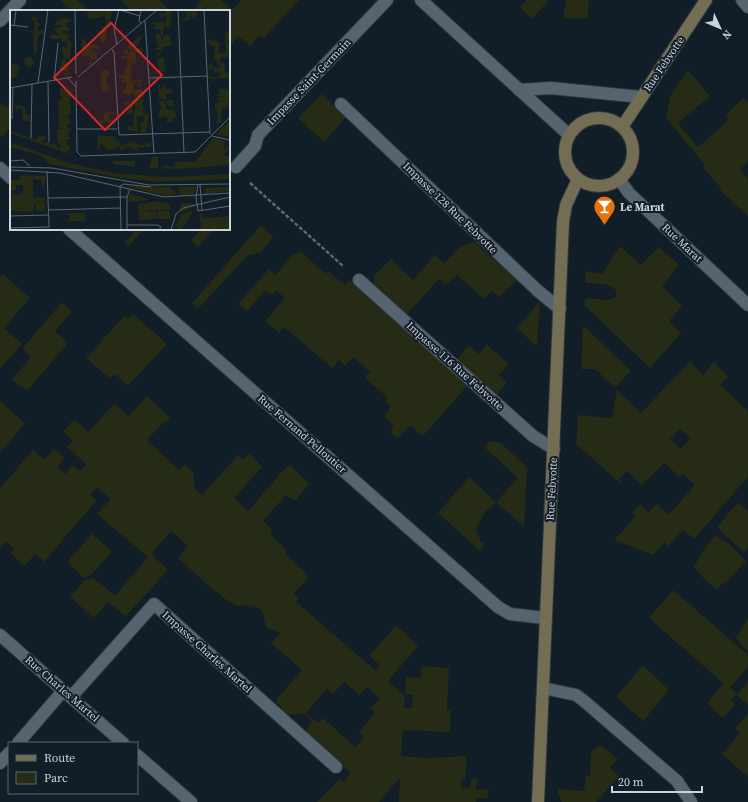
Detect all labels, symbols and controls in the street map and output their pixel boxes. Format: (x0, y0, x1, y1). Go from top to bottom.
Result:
north arrow (700, 8, 740, 48)
inset map (10, 10, 230, 230)
text: N (719, 27, 735, 43)
street label: Rue Febvotte (640, 33, 688, 94)
street label: Impasse Saint-Germain (264, 35, 355, 129)
street label: Impasse 128 Rue Febvotte (399, 159, 501, 257)
bar icon: Le Marat (591, 194, 617, 227)
place label: Le Marat (620, 200, 666, 215)
street label: Rue Marat (658, 220, 706, 266)
street label: Impasse 116 Rue Febvotte (403, 318, 507, 414)
street label: Rue Fernand Pelloutier (254, 391, 350, 477)
street label: Rue Febvotte (543, 457, 561, 521)
street label: Impasse Charles Martel (159, 608, 255, 696)
street label: Rue Charles Martel (22, 653, 102, 725)
legend (8, 742, 138, 794)
text: Route (44, 750, 75, 766)
scale bar (612, 768, 702, 794)
text: Parc (44, 770, 68, 786)
text: 20 m (618, 774, 644, 790)

